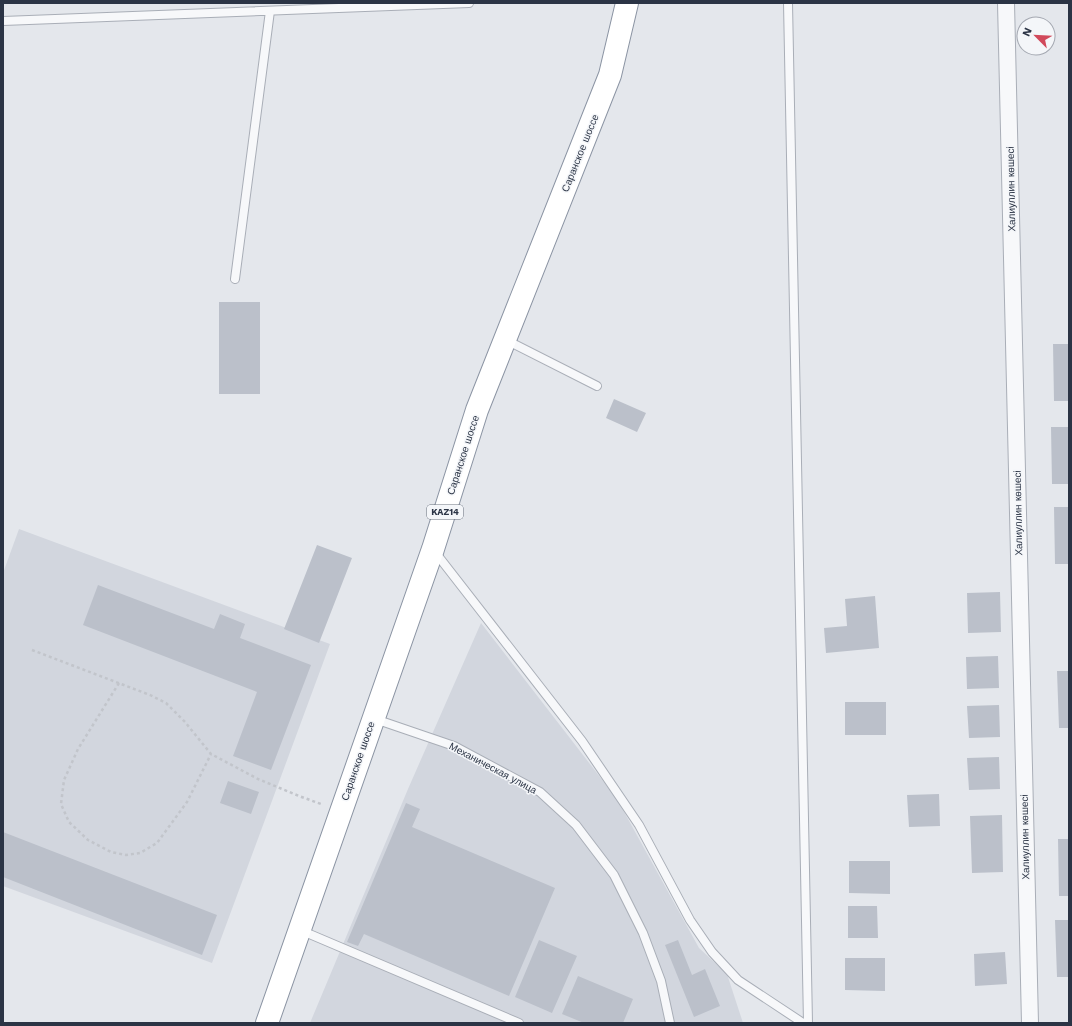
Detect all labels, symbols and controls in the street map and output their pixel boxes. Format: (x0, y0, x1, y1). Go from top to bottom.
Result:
north arrow (1016, 16, 1056, 56)
text: N (1020, 26, 1035, 39)
street label: Саранское шоссе (559, 112, 601, 193)
street label: Халиуллин көшесі (1005, 146, 1017, 232)
street label: Саранское шоссе (445, 414, 481, 496)
street label: Халиуллин көшесі (1012, 470, 1024, 556)
road number: KAZ14 (427, 505, 463, 519)
street label: Саранское шоссе (339, 720, 377, 802)
street label: Механическая улица (447, 740, 539, 796)
street label: Халиуллин көшесі (1019, 794, 1031, 880)

